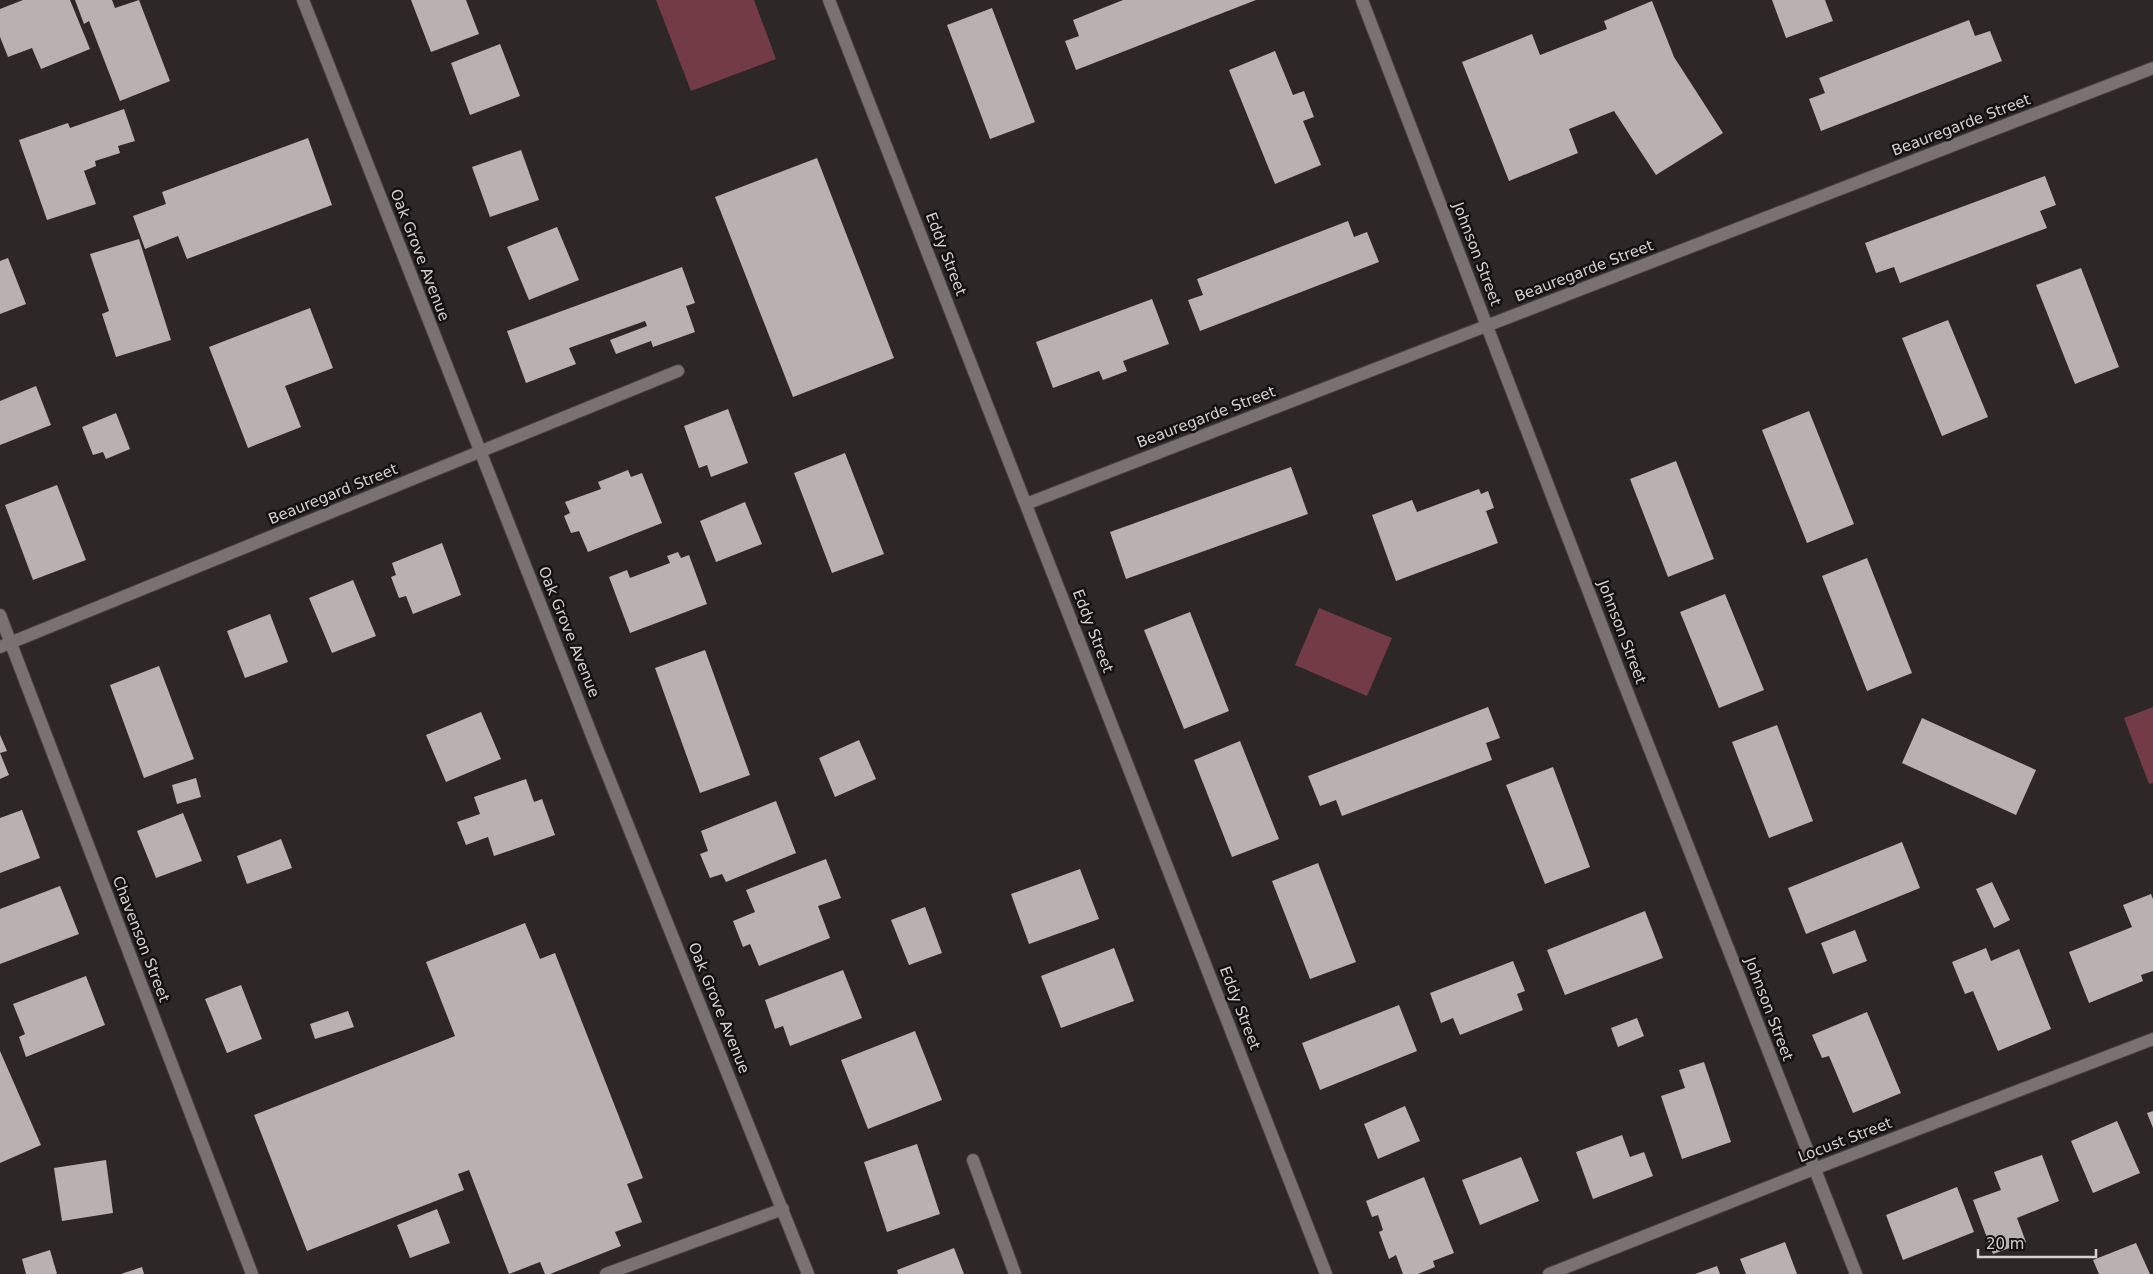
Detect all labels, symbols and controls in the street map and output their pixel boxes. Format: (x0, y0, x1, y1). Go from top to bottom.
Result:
street label: Beauregarde Street (1889, 90, 2033, 160)
street label: Oak Grove Avenue (387, 187, 453, 323)
street label: Johnson Street (1449, 199, 1505, 308)
street label: Eddy Street (922, 210, 970, 298)
street label: Beauregarde Street (1512, 236, 1656, 306)
street label: Beauregarde Street (1134, 382, 1278, 452)
street label: Beauregard Street (266, 460, 400, 528)
street label: Oak Grove Avenue (534, 564, 604, 700)
street label: Johnson Street (1594, 577, 1650, 686)
street label: Eddy Street (1069, 587, 1117, 675)
street label: Chavenson Street (109, 873, 173, 1005)
street label: Oak Grove Avenue (684, 940, 754, 1076)
street label: Johnson Street (1741, 954, 1797, 1063)
street label: Eddy Street (1216, 964, 1264, 1052)
street label: Locust Street (1796, 1114, 1895, 1166)
scale bar (1978, 1226, 2096, 1258)
text: 20 m (1986, 1235, 2024, 1253)

